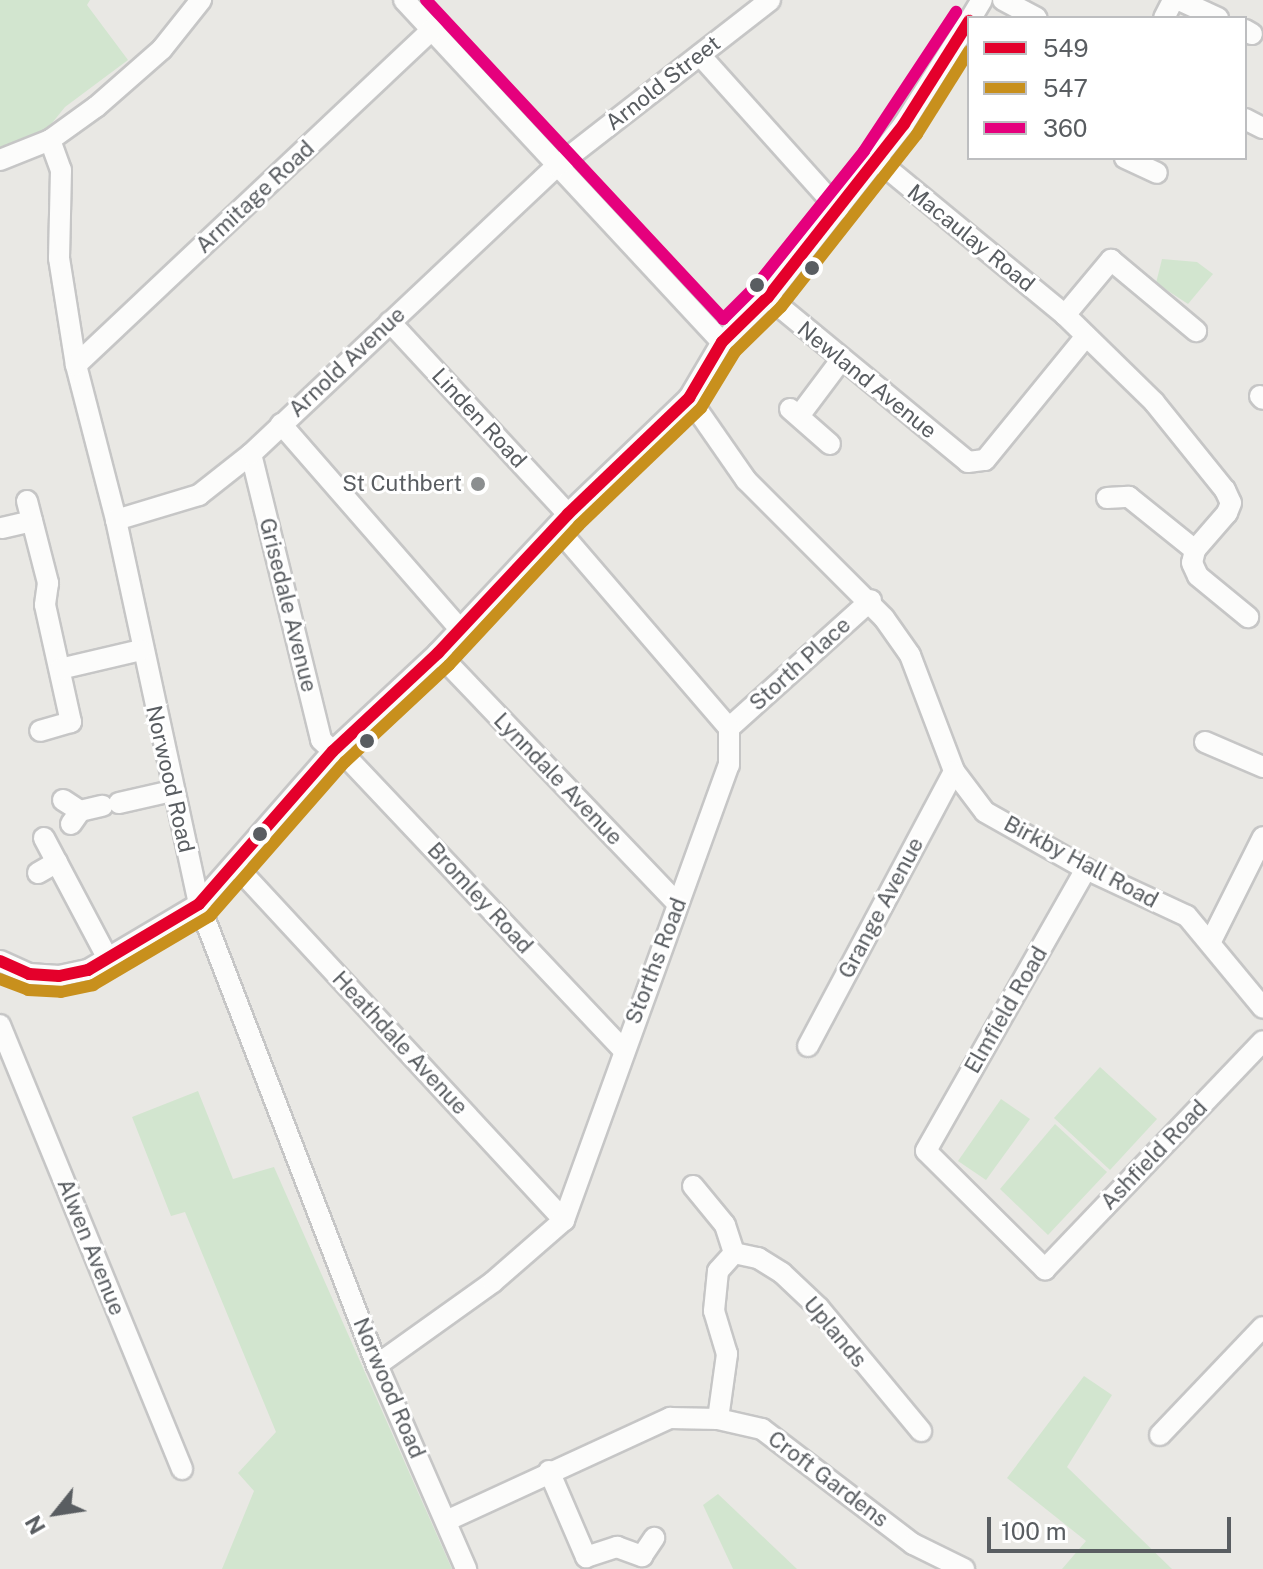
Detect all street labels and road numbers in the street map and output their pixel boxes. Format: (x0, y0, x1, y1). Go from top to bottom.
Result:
street label: Arnold Street (600, 30, 726, 136)
street label: Armitage Road (190, 135, 320, 259)
street label: Macaulay Road (902, 179, 1040, 297)
street label: Arnold Avenue (283, 301, 411, 423)
street label: Newland Avenue (792, 316, 942, 444)
street label: Linden Road (426, 363, 532, 473)
street label: Grisedale Avenue (254, 515, 322, 695)
street label: Storth Place (744, 612, 856, 716)
street label: Norwood Road (140, 703, 200, 855)
street label: Lynndale Avenue (488, 707, 628, 851)
street label: Birkby Hall Road (999, 810, 1163, 914)
street label: Grange Avenue (833, 833, 929, 983)
street label: Bromley Road (422, 837, 538, 959)
street label: Storths Road (620, 894, 692, 1028)
street label: Elmfield Road (959, 942, 1053, 1078)
street label: Heathdale Avenue (327, 966, 473, 1120)
street label: Ashfield Road (1095, 1095, 1213, 1215)
street label: Alwen Avenue (52, 1175, 130, 1319)
street label: Uplands (798, 1291, 872, 1373)
street label: Norwood Road (348, 1314, 430, 1462)
street label: Croft Gardens (763, 1425, 893, 1533)

